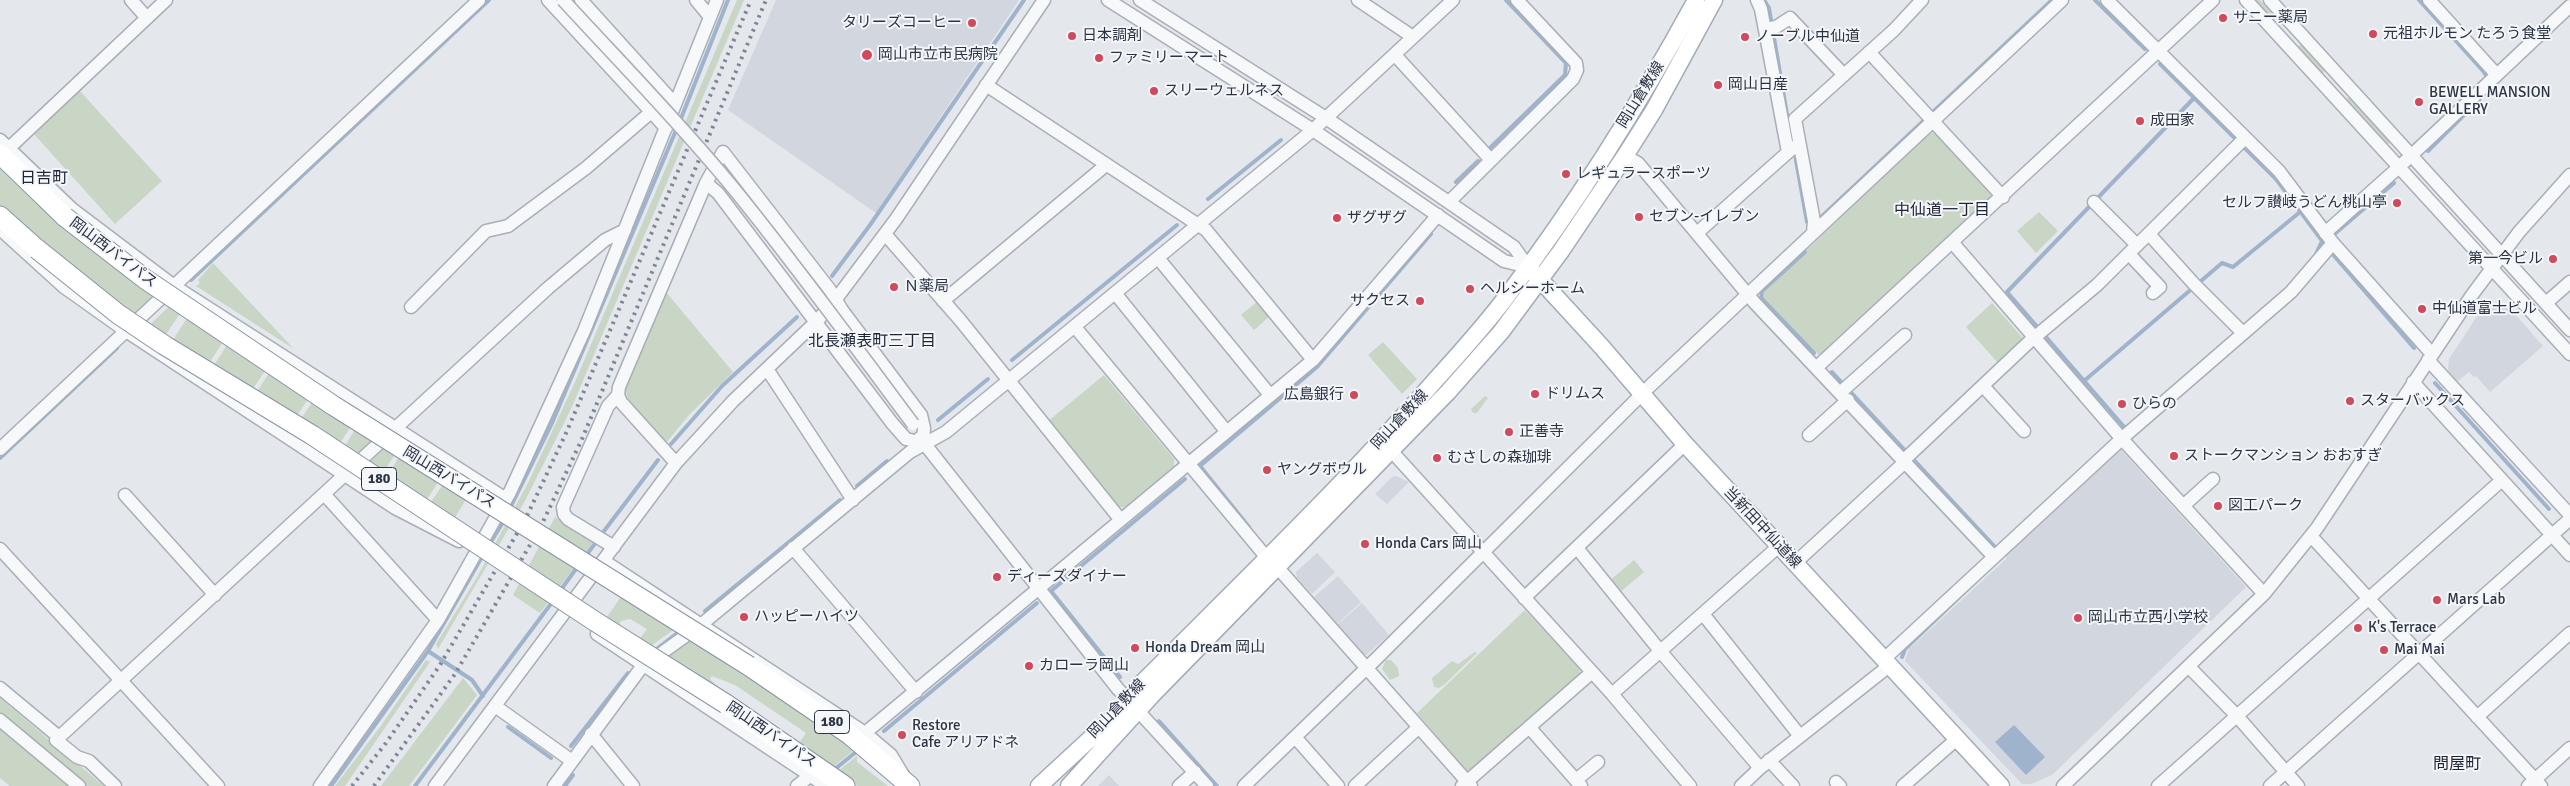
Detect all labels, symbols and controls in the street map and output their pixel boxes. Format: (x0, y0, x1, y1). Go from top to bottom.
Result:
place label: サニー薬局 (2233, 9, 2308, 27)
marker: サニー薬局 (2217, 12, 2229, 24)
place label: タリーズコーヒー (842, 14, 962, 32)
marker: タリーズコーヒー (966, 17, 978, 29)
place label: 元祖ホルモン たろう食堂 (2383, 25, 2551, 43)
place label: 日本調剤 (1082, 27, 1142, 45)
place label: ノーブル中仙道 (1755, 28, 1860, 46)
marker: 元祖ホルモン たろう食堂 (2367, 28, 2379, 40)
marker: 日本調剤 (1066, 30, 1078, 42)
marker: ノーブル中仙道 (1739, 31, 1751, 43)
place label: 岡山市立市民病院 (878, 46, 998, 64)
marker: 岡山市立市民病院 (860, 48, 874, 62)
place label: ファミリーマート (1109, 49, 1229, 67)
marker: ファミリーマート (1093, 52, 1105, 64)
street label: 岡山倉敷線 (1613, 58, 1669, 132)
place label: 岡山日産 (1728, 76, 1788, 94)
marker: 岡山日産 (1712, 79, 1724, 91)
place label: スリーウェルネス (1164, 82, 1284, 100)
place label: BEWELL MANSION GALLERY (2429, 84, 2551, 119)
marker: スリーウェルネス (1148, 85, 1160, 97)
marker: BEWELL MANSION GALLERY (2413, 96, 2425, 108)
place label: 成田家 (2150, 112, 2195, 130)
marker: 成田家 (2134, 115, 2146, 127)
place label: レギュラースポーツ (1576, 165, 1711, 183)
marker: レギュラースポーツ (1560, 168, 1572, 180)
district label: 日吉町 (20, 169, 68, 189)
place label: セルフ讃岐うどん桃山亭 (2222, 194, 2387, 212)
marker: セルフ讃岐うどん桃山亭 (2391, 197, 2403, 209)
district label: 中仙道一丁目 (1894, 201, 1990, 221)
place label: セブン-イレブン (1649, 208, 1759, 226)
place label: ザグザグ (1347, 209, 1407, 227)
marker: セブン-イレブン (1633, 211, 1645, 223)
marker: ザグザグ (1331, 212, 1343, 224)
street label: 岡山西バイパス (66, 214, 160, 292)
place label: 第一今ビル (2468, 250, 2543, 268)
marker: 第一今ビル (2547, 253, 2559, 265)
place label: Ｎ薬局 (904, 278, 949, 296)
place label: ヘルシーホーム (1480, 280, 1585, 298)
marker: Ｎ薬局 (888, 281, 900, 293)
marker: ヘルシーホーム (1464, 283, 1476, 295)
place label: サクセス (1350, 292, 1410, 310)
marker: サクセス (1414, 295, 1426, 307)
place label: 中仙道富士ビル (2432, 300, 2537, 318)
marker: 中仙道富士ビル (2416, 303, 2428, 315)
district label: 北長瀬表町三丁目 (808, 332, 936, 352)
place label: ドリムス (1545, 385, 1605, 403)
place label: 広島銀行 (1284, 386, 1344, 404)
street label: 岡山倉敷線 (1368, 386, 1432, 454)
marker: ドリムス (1529, 388, 1541, 400)
marker: 広島銀行 (1348, 389, 1360, 401)
place label: スターバックス (2360, 392, 2465, 410)
place label: ひらの (2132, 395, 2177, 413)
marker: スターバックス (2344, 395, 2356, 407)
marker: ひらの (2116, 398, 2128, 410)
place label: 正善寺 (1519, 423, 1564, 441)
marker: 正善寺 (1503, 426, 1515, 438)
street label: 岡山西バイパス (399, 443, 499, 513)
place label: ストークマンション おおすぎ (2184, 447, 2382, 465)
place label: むさしの森珈琲 (1447, 449, 1552, 467)
marker: ストークマンション おおすぎ (2168, 450, 2180, 462)
marker: むさしの森珈琲 (1431, 452, 1443, 464)
place label: ヤングボウル (1277, 461, 1367, 479)
marker: ヤングボウル (1261, 464, 1273, 476)
road number: 180 (362, 468, 396, 490)
street label: 当新田中仙道線 (1720, 483, 1804, 573)
place label: 図工パーク (2228, 497, 2303, 515)
marker: 図工パーク (2212, 500, 2224, 512)
place label: Honda Cars 岡山 (1375, 535, 1482, 553)
marker: Honda Cars 岡山 (1359, 538, 1371, 550)
place label: ディーズダイナー (1007, 568, 1127, 586)
marker: ディーズダイナー (991, 571, 1003, 583)
place label: Mars Lab (2447, 591, 2505, 609)
marker: Mars Lab (2431, 594, 2443, 606)
place label: ハッピーハイツ (754, 608, 859, 626)
place label: 岡山市立西小学校 (2088, 609, 2208, 627)
marker: ハッピーハイツ (738, 611, 750, 623)
marker: 岡山市立西小学校 (2072, 612, 2084, 624)
place label: K's Terrace (2368, 619, 2436, 637)
marker: K's Terrace (2352, 622, 2364, 634)
place label: Honda Dream 岡山 (1145, 639, 1265, 657)
place label: Mai Mai (2394, 641, 2445, 659)
marker: Honda Dream 岡山 (1129, 642, 1141, 654)
marker: Mai Mai (2378, 644, 2390, 656)
place label: カローラ岡山 (1039, 657, 1129, 675)
marker: カローラ岡山 (1023, 660, 1035, 672)
street label: 岡山倉敷線 (1084, 676, 1150, 742)
street label: 岡山西バイパス (722, 698, 820, 772)
road number: 180 (814, 710, 850, 734)
place label: Restore Cafe アリアドネ (912, 717, 1019, 752)
marker: Restore Cafe アリアドネ (896, 729, 908, 741)
district label: 問屋町 (2433, 755, 2481, 775)

